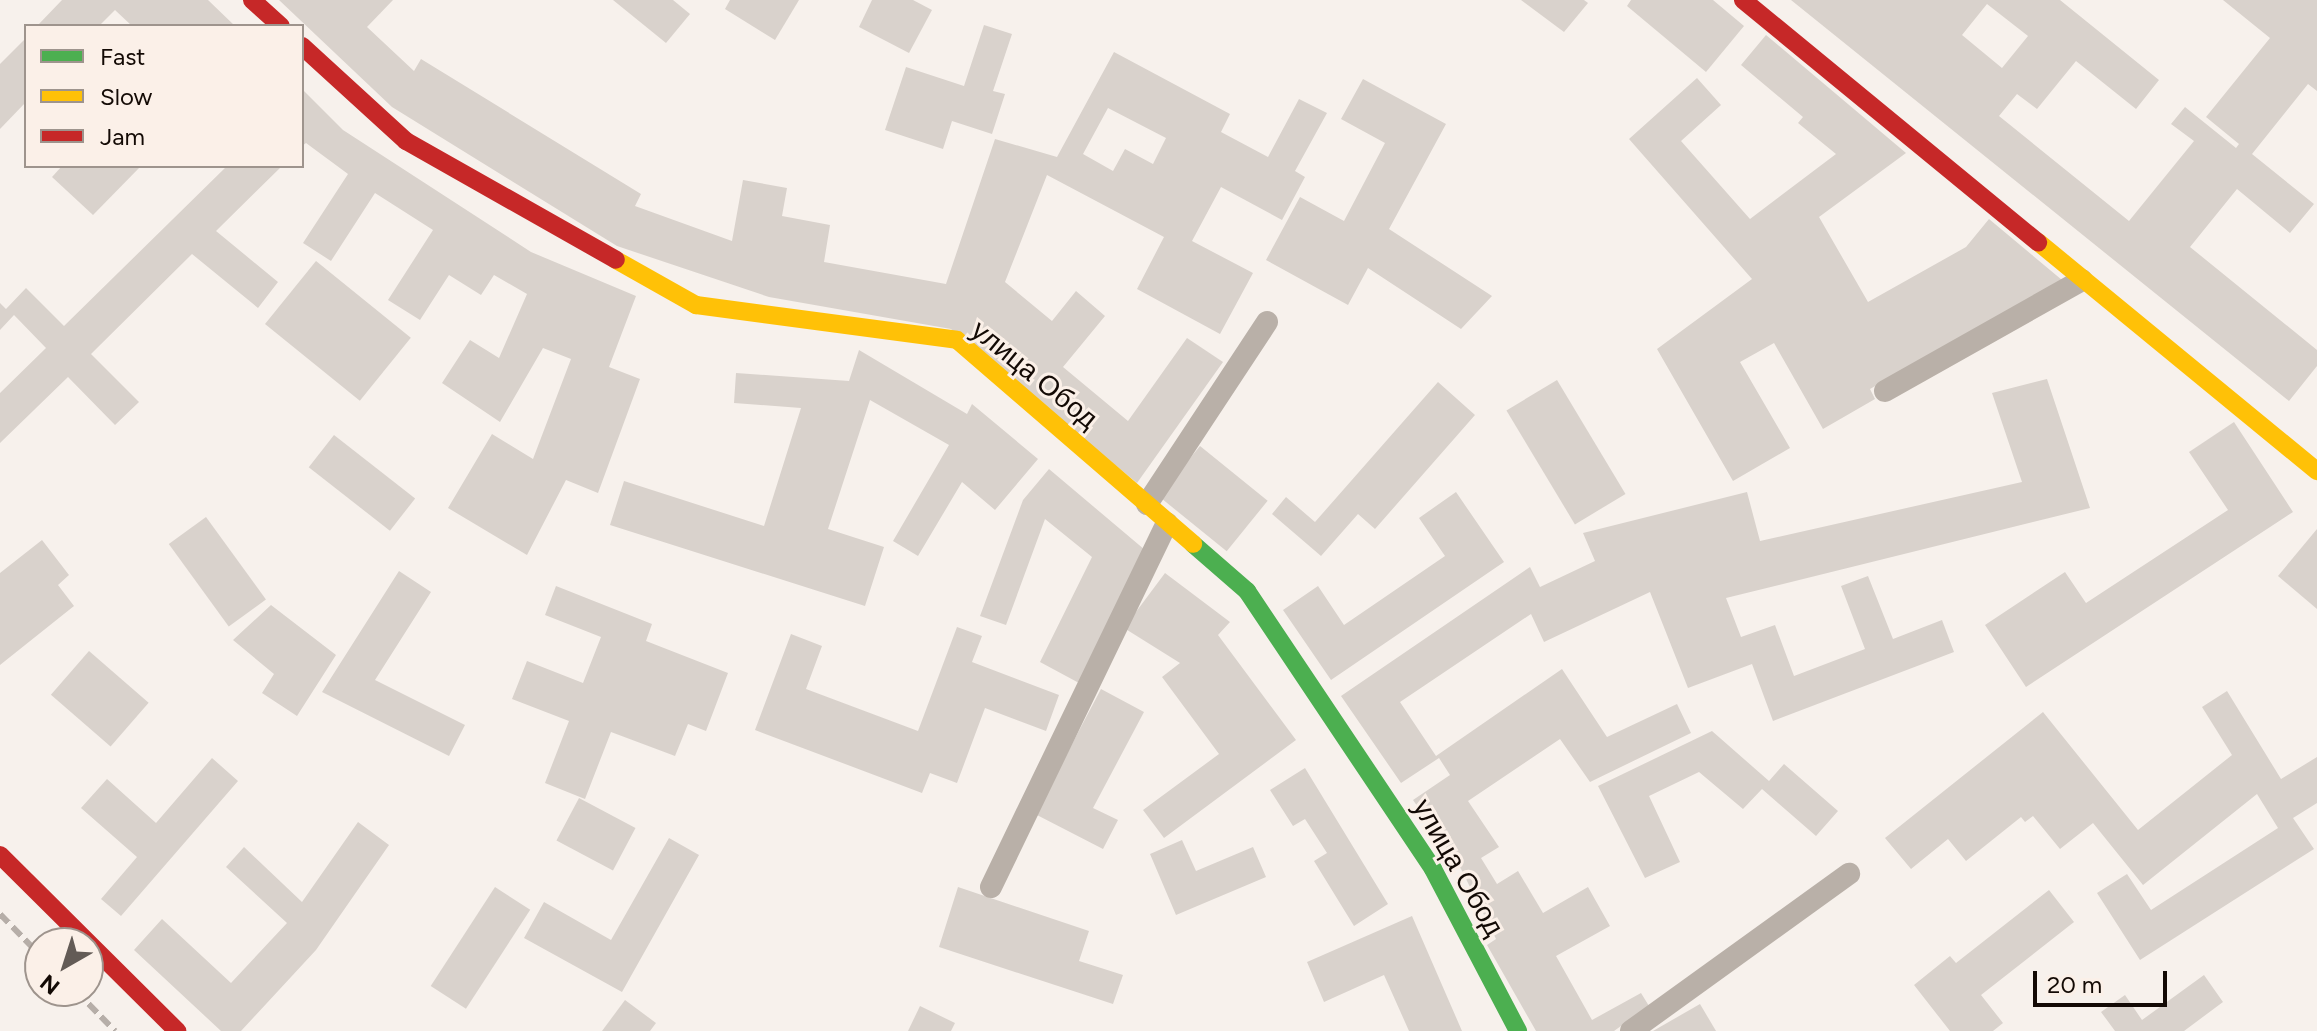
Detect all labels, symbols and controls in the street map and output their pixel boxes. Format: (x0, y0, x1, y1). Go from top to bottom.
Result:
legend (24, 24, 304, 168)
text: Fast (100, 42, 145, 71)
text: Slow (100, 82, 152, 111)
text: Jam (100, 122, 145, 151)
street label: улица Обод (965, 313, 1105, 435)
street label: улица Обод (1406, 792, 1512, 942)
north arrow (24, 927, 104, 1007)
scale bar (2037, 955, 2171, 1005)
text: N (35, 969, 65, 1000)
text: 20 m (2047, 970, 2102, 999)

